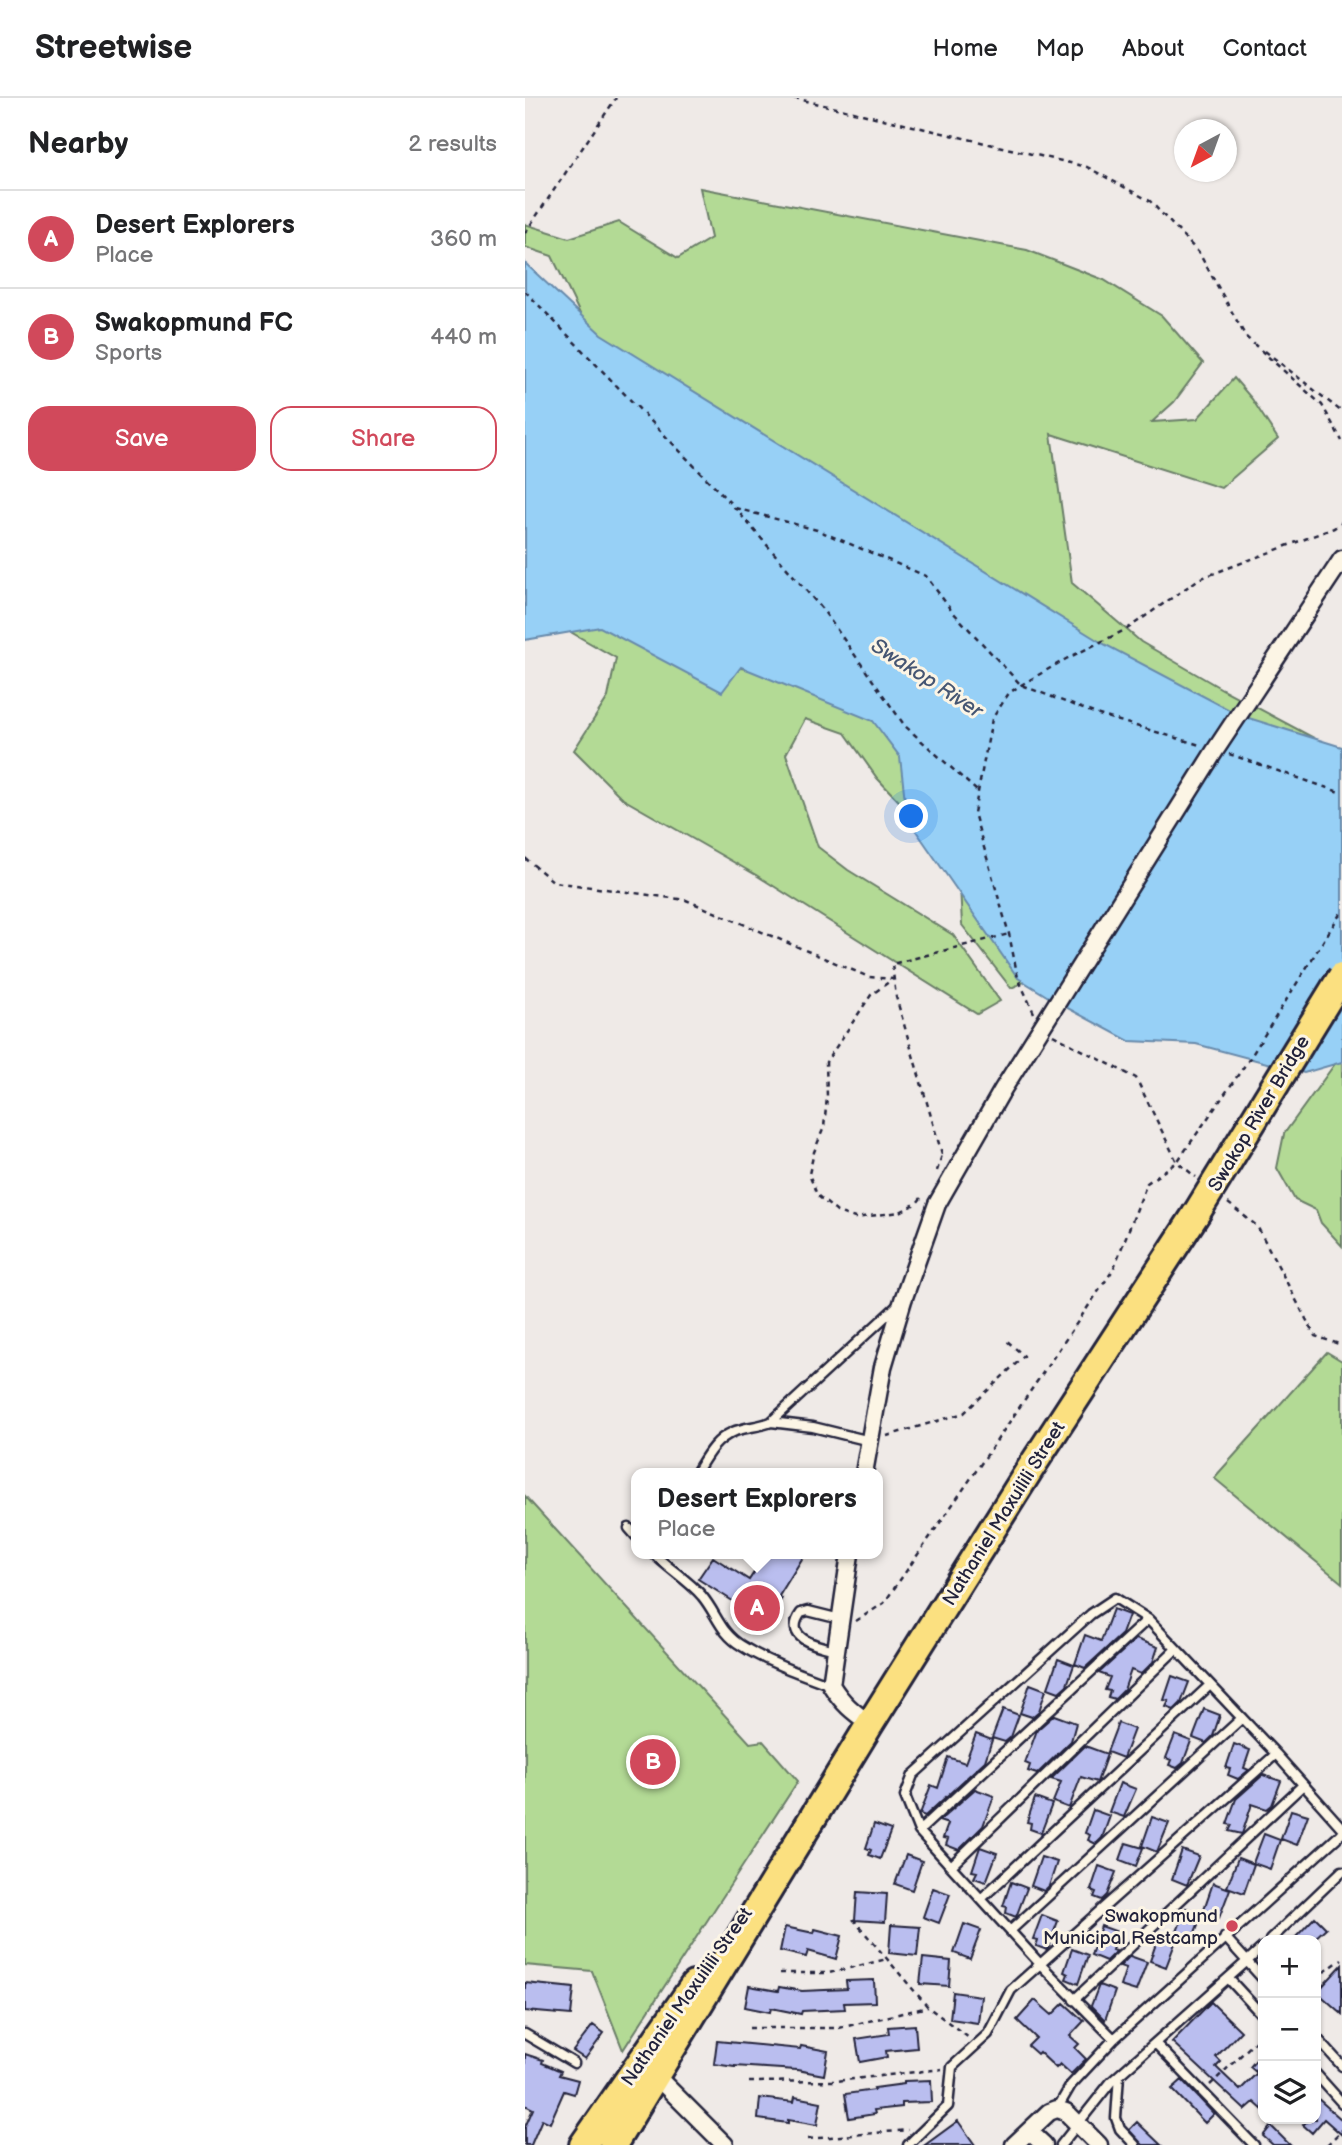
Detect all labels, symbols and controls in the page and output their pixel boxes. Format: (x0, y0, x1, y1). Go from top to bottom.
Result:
text: Streetwise (35, 28, 192, 68)
text: Home (933, 34, 998, 63)
text: Map (1036, 34, 1084, 63)
text: About (1122, 34, 1184, 63)
text: Contact (1222, 34, 1307, 63)
north arrow (1174, 119, 1237, 182)
text: Nearby (28, 126, 128, 162)
text: 2 results (408, 130, 497, 158)
text: Desert Explorers (95, 210, 295, 241)
text: A (44, 225, 58, 253)
text: 360 m (430, 225, 497, 253)
text: Place (95, 241, 153, 269)
text: Swakopmund FC (95, 308, 293, 339)
text: B (43, 323, 59, 351)
text: 440 m (430, 323, 497, 351)
text: Sports (95, 339, 162, 367)
button: Save (28, 406, 256, 471)
button: Share (270, 406, 497, 471)
water label: Swakop River (866, 633, 988, 725)
your location (894, 799, 928, 833)
street label: Swakop River Bridge (1204, 1032, 1315, 1196)
street label: Nathaniel Maxuilili Street (938, 1417, 1070, 1610)
popup (631, 1468, 883, 1559)
text: Desert Explorers (657, 1484, 857, 1515)
text: Place (657, 1515, 715, 1543)
pin: A (734, 1582, 780, 1634)
pin: B (630, 1736, 676, 1788)
street label: Nathaniel Maxuilili Street (617, 1903, 758, 2091)
place label: Swakopmund Municipal Restcamp (1043, 1905, 1218, 1950)
marker: Swakopmund Municipal Restcamp (1224, 1918, 1240, 1934)
map controls (1258, 1935, 1321, 2124)
button: + (1258, 1935, 1321, 1998)
button: − (1258, 1998, 1321, 2061)
button: layers (1258, 2061, 1321, 2124)

